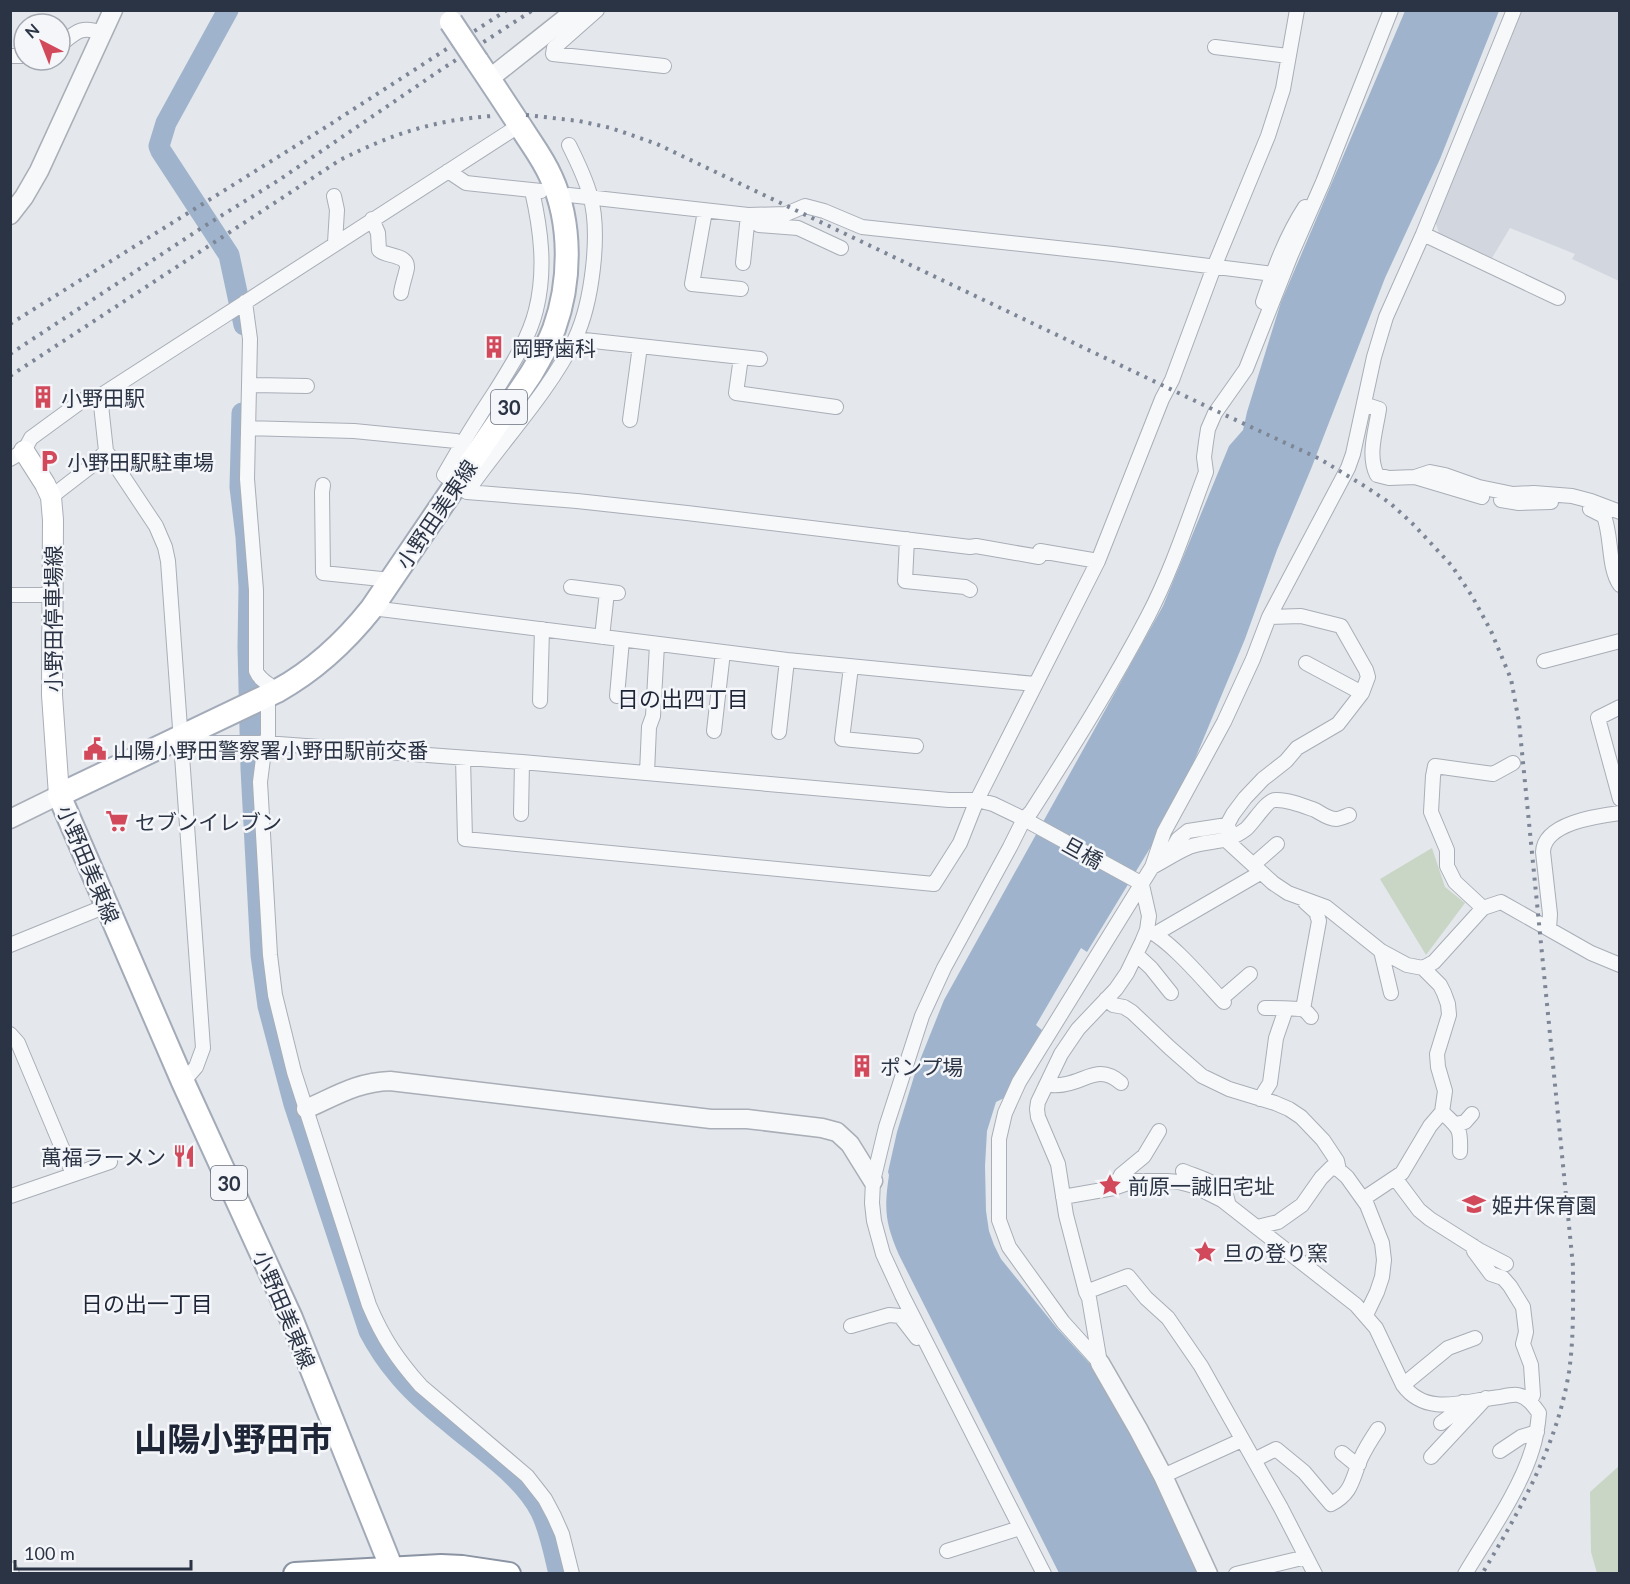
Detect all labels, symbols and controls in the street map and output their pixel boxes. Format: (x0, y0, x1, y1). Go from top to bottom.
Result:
north arrow (12, 12, 72, 72)
text: N (21, 19, 43, 42)
building icon: 岡野歯科 (481, 334, 507, 360)
place label: 岡野歯科 (512, 335, 596, 360)
building icon: 小野田駅 (30, 384, 56, 410)
place label: 小野田駅 (61, 385, 145, 410)
road number: 30 (491, 390, 527, 424)
parking icon: 小野田駅駐車場 (36, 448, 62, 474)
place label: 小野田駅駐車場 (67, 449, 214, 474)
street label: 小野田美東線 (390, 455, 482, 573)
street label: 小野田停車場線 (40, 546, 65, 693)
district label: 日の出四丁目 (617, 685, 749, 712)
public building icon: 山陽小野田警察署小野田駅前交番 (82, 736, 108, 762)
place label: 山陽小野田警察署小野田駅前交番 (113, 737, 428, 762)
street label: 小野田美東線 (53, 801, 125, 927)
supermarket icon: セブンイレブン (104, 808, 130, 834)
place label: セブンイレブン (135, 809, 282, 834)
street label: 旦橋 (1059, 831, 1107, 873)
building icon: ポンプ場 (849, 1053, 875, 1079)
place label: ポンプ場 (880, 1054, 963, 1079)
restaurant icon: 萬福ラーメン (171, 1143, 197, 1169)
place label: 萬福ラーメン (41, 1144, 166, 1169)
road number: 30 (211, 1166, 247, 1200)
place icon: 前原一誠旧宅址 (1097, 1172, 1123, 1198)
place label: 前原一誠旧宅址 (1128, 1173, 1275, 1198)
school or university icon: 姫井保育園 (1461, 1191, 1487, 1217)
place label: 姫井保育園 (1492, 1192, 1597, 1217)
place icon: 旦の登り窯 (1192, 1239, 1218, 1265)
place label: 旦の登り窯 (1223, 1240, 1328, 1265)
street label: 小野田美東線 (249, 1246, 321, 1372)
district label: 日の出一丁目 (81, 1290, 213, 1317)
district label: 山陽小野田市 (134, 1418, 332, 1458)
scale bar (15, 1533, 190, 1571)
text: 100 m (24, 1542, 75, 1564)

